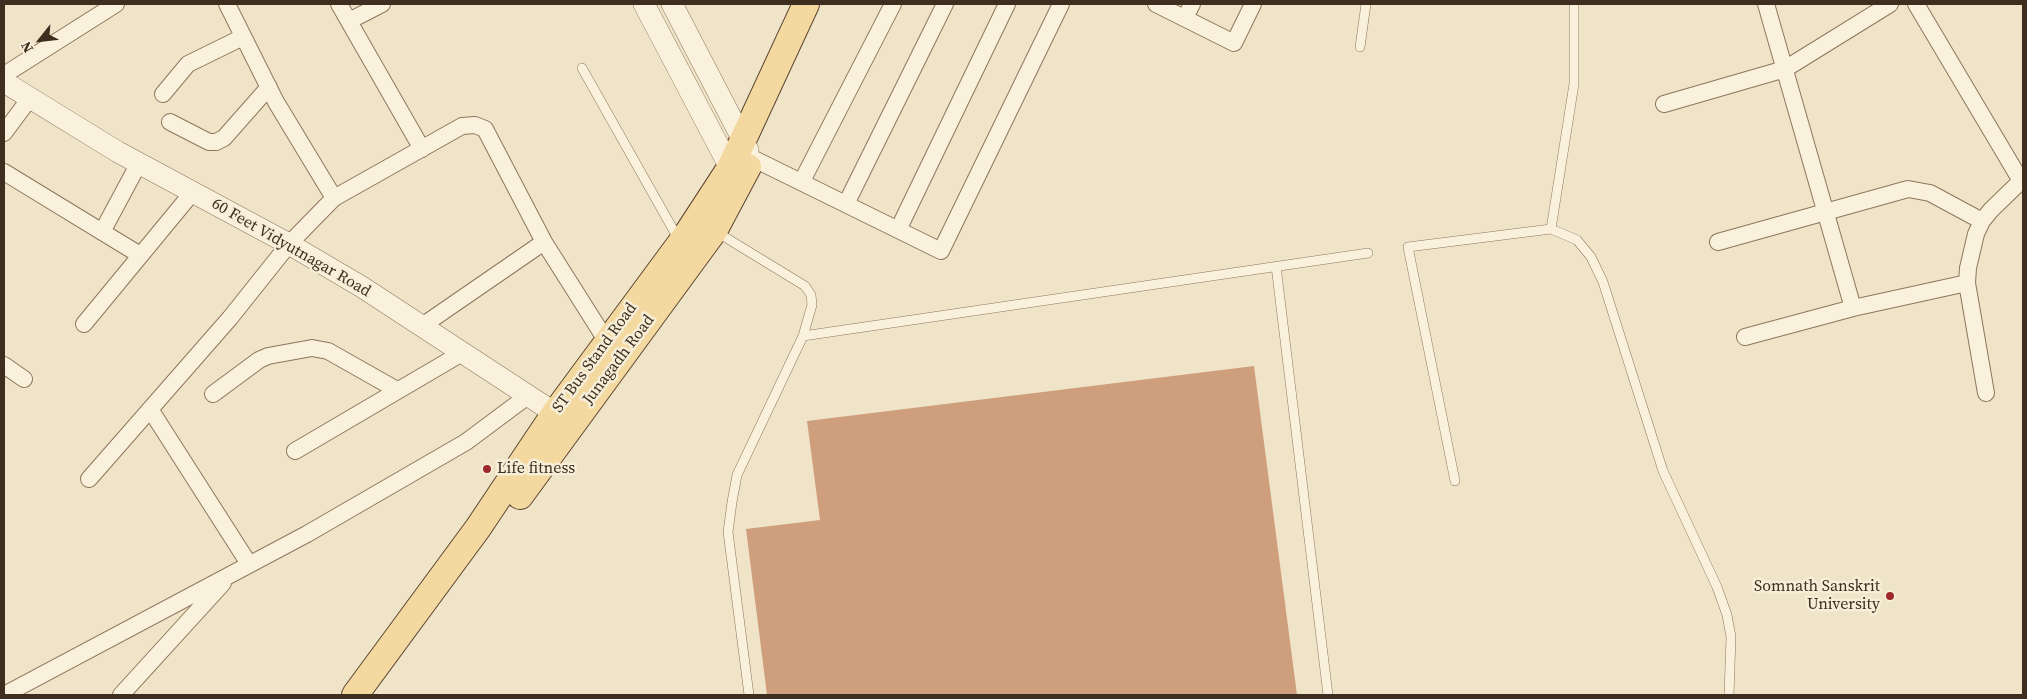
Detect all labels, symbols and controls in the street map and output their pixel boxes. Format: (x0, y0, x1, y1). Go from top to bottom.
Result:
north arrow (15, 15, 65, 65)
text: N (16, 38, 38, 57)
street label: 60 Feet Vidyutnagar Road (208, 194, 374, 302)
street label: ST Bus Stand Road (549, 299, 641, 417)
street label: Junagadh Road (579, 311, 659, 409)
place label: Life fitness (497, 459, 575, 479)
marker: Life fitness (481, 463, 493, 475)
place label: Somnath Sanskrit University (1754, 577, 1880, 615)
marker: Somnath Sanskrit University (1884, 590, 1896, 602)

